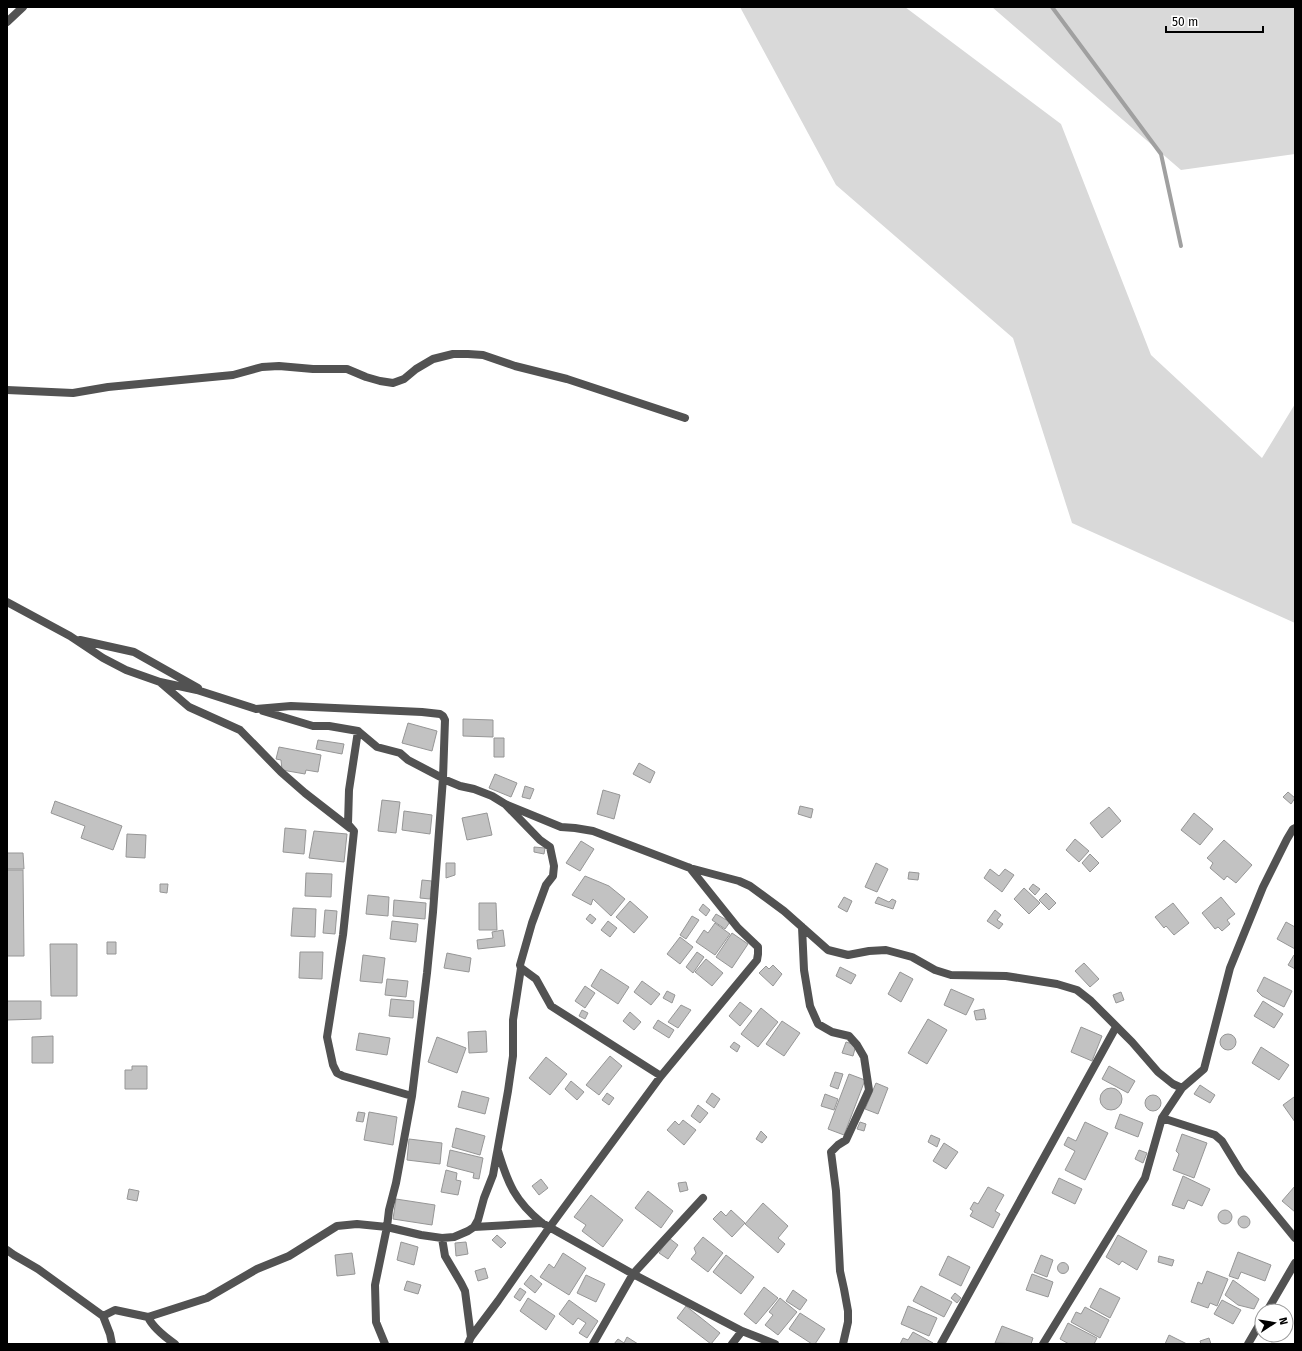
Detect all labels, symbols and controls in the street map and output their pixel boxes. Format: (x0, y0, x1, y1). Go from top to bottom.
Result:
scale bar (1166, 8, 1263, 34)
text: 50 m (1172, 15, 1198, 29)
north arrow (1254, 1303, 1294, 1343)
text: N (1276, 1316, 1290, 1326)

